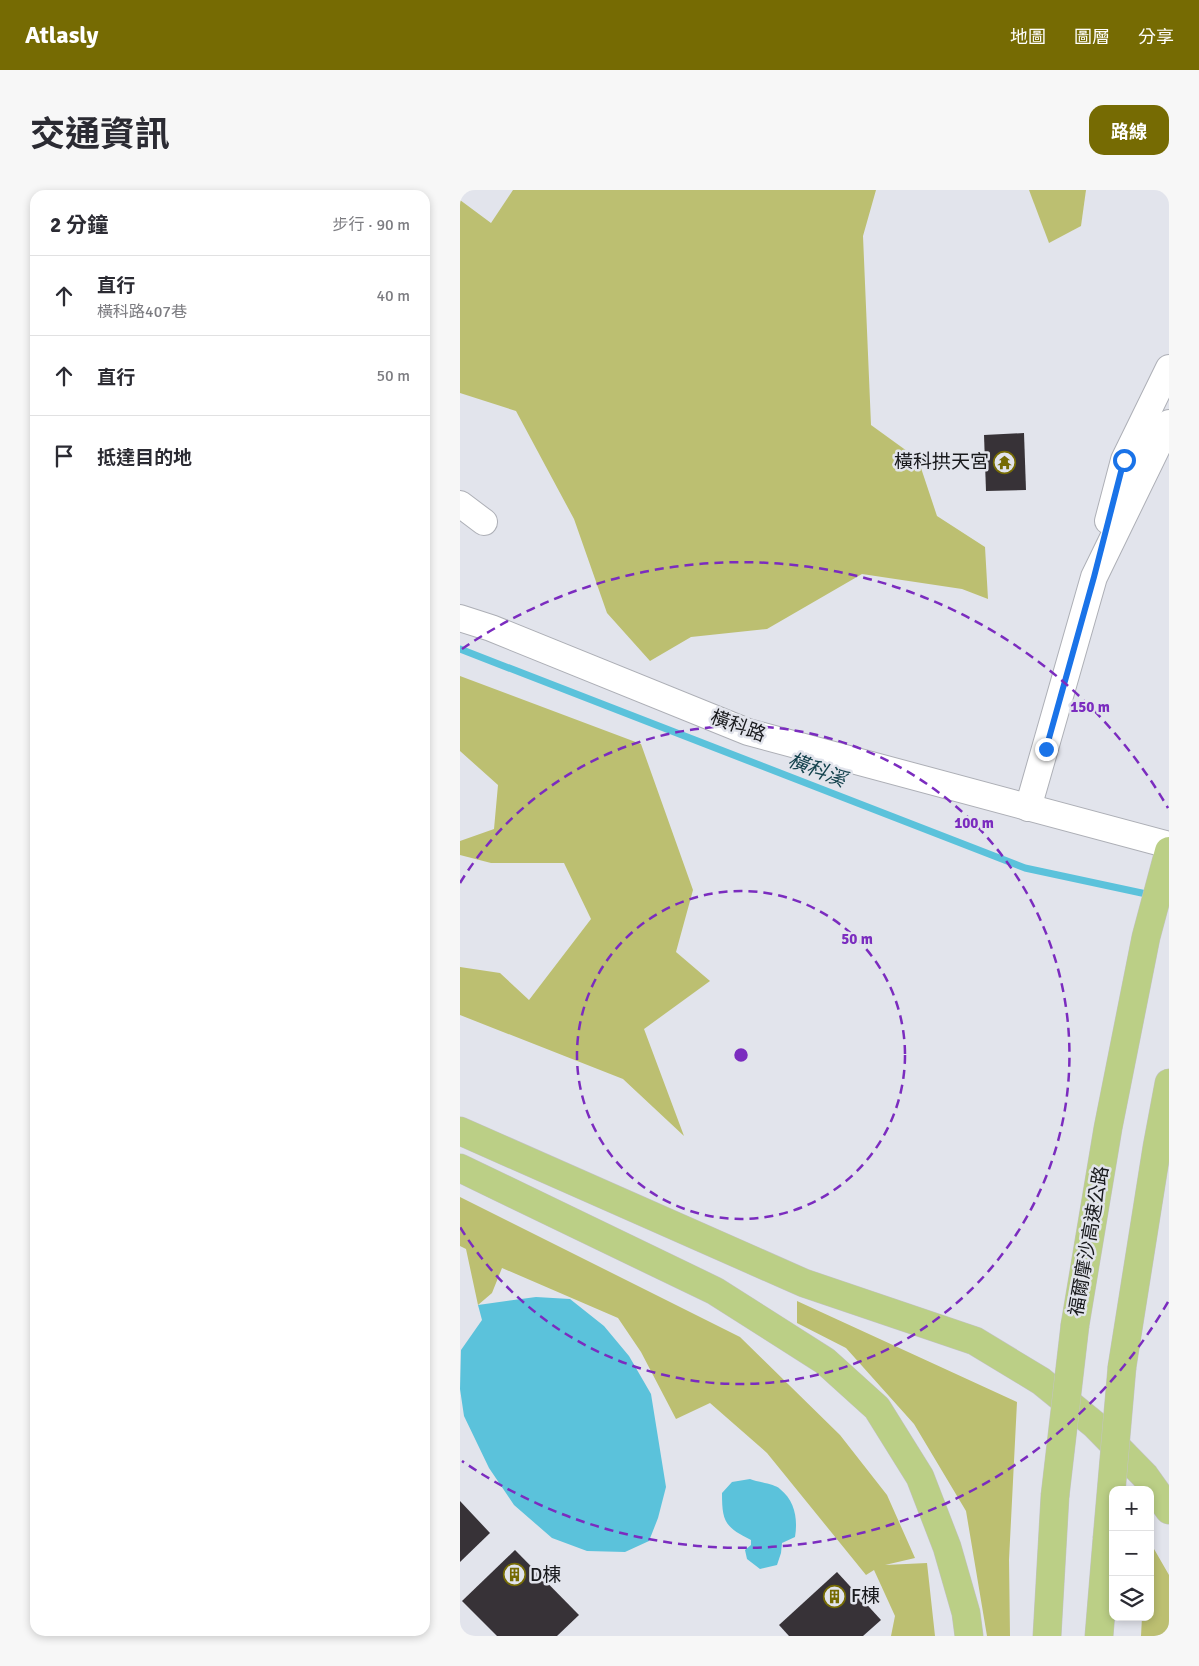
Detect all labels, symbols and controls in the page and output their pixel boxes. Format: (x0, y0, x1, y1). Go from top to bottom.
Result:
text: Atlasly (25, 20, 98, 50)
text: 地圖 (1010, 26, 1046, 48)
text: 圖層 (1074, 26, 1110, 48)
text: 分享 (1138, 26, 1174, 48)
button: 路線 (1089, 105, 1169, 155)
text: 交通資訊 (30, 113, 170, 156)
text: 2 分鐘 (50, 212, 108, 238)
text: 步行 · 90 m (333, 215, 410, 235)
text: 直行 (97, 274, 135, 298)
icon: ahead (50, 282, 78, 310)
text: 40 m (376, 286, 410, 306)
text: 橫科路407巷 (97, 302, 187, 322)
icon: ahead (50, 362, 78, 390)
text: 直行 (97, 366, 135, 390)
text: 50 m (376, 366, 410, 386)
icon: arrive (50, 442, 78, 470)
text: 抵達目的地 (97, 446, 192, 470)
route start (1113, 449, 1136, 472)
place label: 橫科拱天宮 (894, 450, 989, 474)
temple icon: 橫科拱天宮 (993, 450, 1017, 474)
text: 150 m (1070, 698, 1110, 716)
street label: 橫科路 (707, 705, 769, 747)
route end (1035, 738, 1058, 761)
water label: 橫科溪 (785, 748, 852, 793)
text: 100 m (954, 814, 994, 832)
text: 50 m (841, 930, 873, 948)
centre of rings (732, 1046, 750, 1064)
street label: 福爾摩沙高速公路 (1064, 1164, 1114, 1318)
map controls (1109, 1486, 1154, 1621)
button: + (1109, 1486, 1154, 1531)
button: − (1109, 1531, 1154, 1576)
building icon: D棟 (502, 1563, 526, 1587)
place label: D棟 (530, 1563, 561, 1587)
button: layers (1109, 1576, 1154, 1621)
building icon: F棟 (823, 1584, 847, 1608)
place label: F棟 (851, 1584, 880, 1608)

